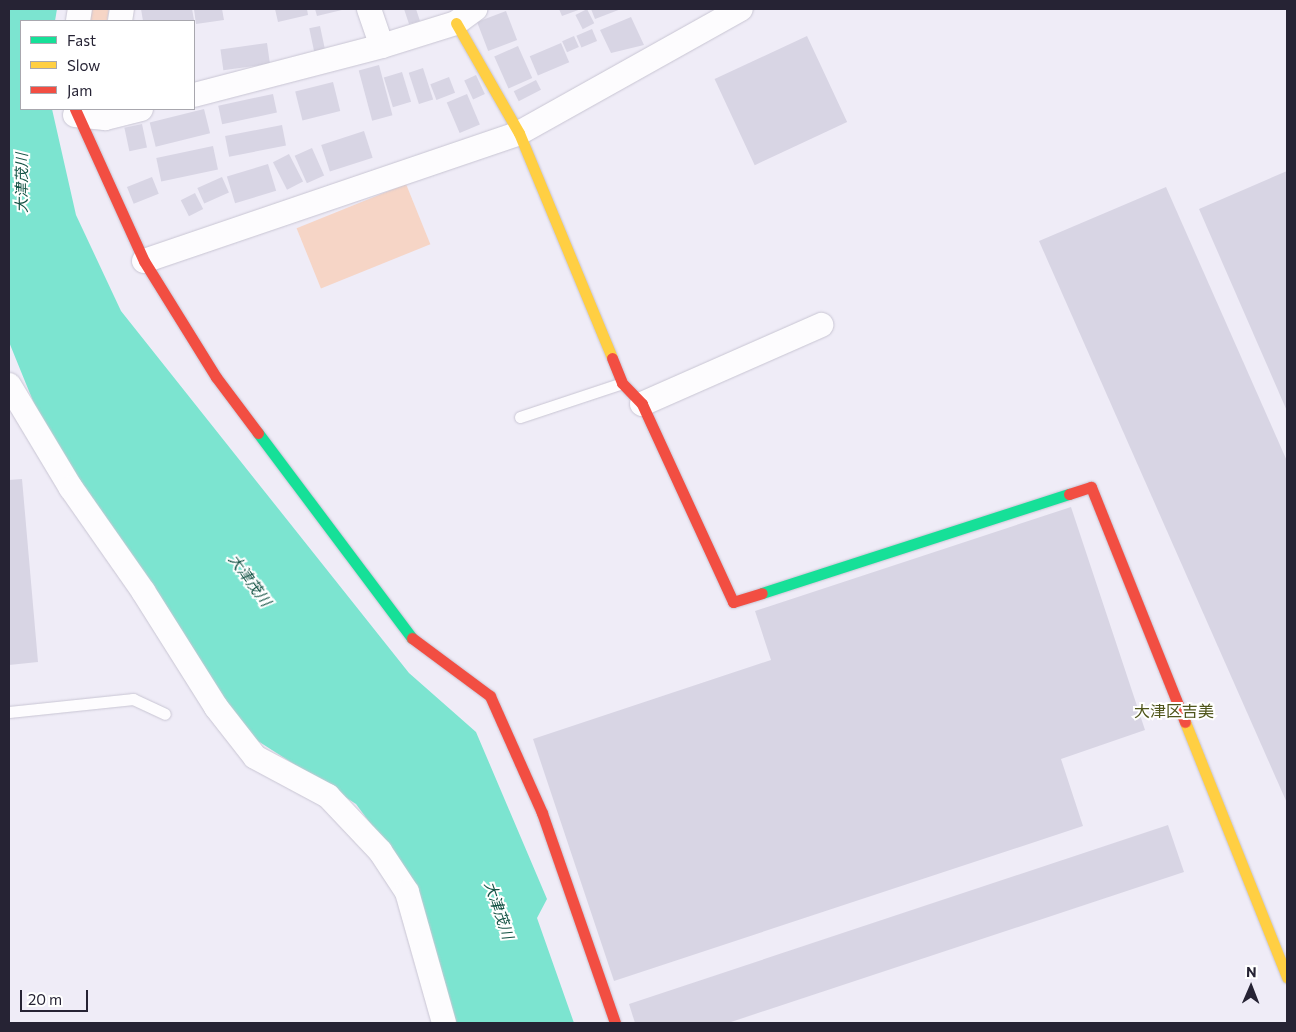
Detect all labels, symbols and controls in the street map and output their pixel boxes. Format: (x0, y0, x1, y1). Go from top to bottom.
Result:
legend (20, 20, 195, 110)
text: Fast (67, 31, 96, 49)
text: Slow (67, 56, 100, 74)
text: Jam (67, 81, 92, 99)
water label: 大津茂川 (13, 153, 31, 213)
water label: 大津茂川 (225, 550, 275, 610)
district label: 大津区吉美 (1134, 701, 1214, 721)
water label: 大津茂川 (481, 879, 517, 941)
north arrow (1226, 962, 1276, 1012)
text: N (1246, 963, 1257, 980)
scale bar (22, 980, 90, 1012)
text: 20 m (28, 990, 62, 1008)

